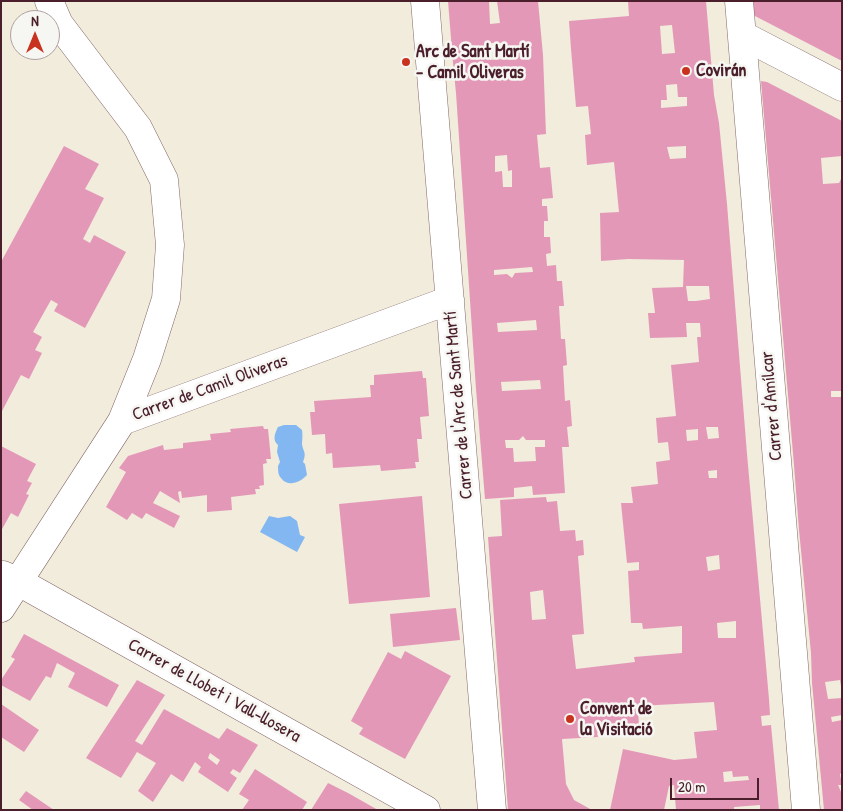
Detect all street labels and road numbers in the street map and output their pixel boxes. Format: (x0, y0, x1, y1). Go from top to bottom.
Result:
street label: Carrer de l'Arc de Sant Martí (440, 310, 478, 500)
street label: Carrer de Camil Oliveras (129, 350, 291, 426)
street label: Carrer d'Amílcar (756, 350, 788, 462)
street label: Carrer de Llobet i Vall-llosera (124, 634, 304, 748)

